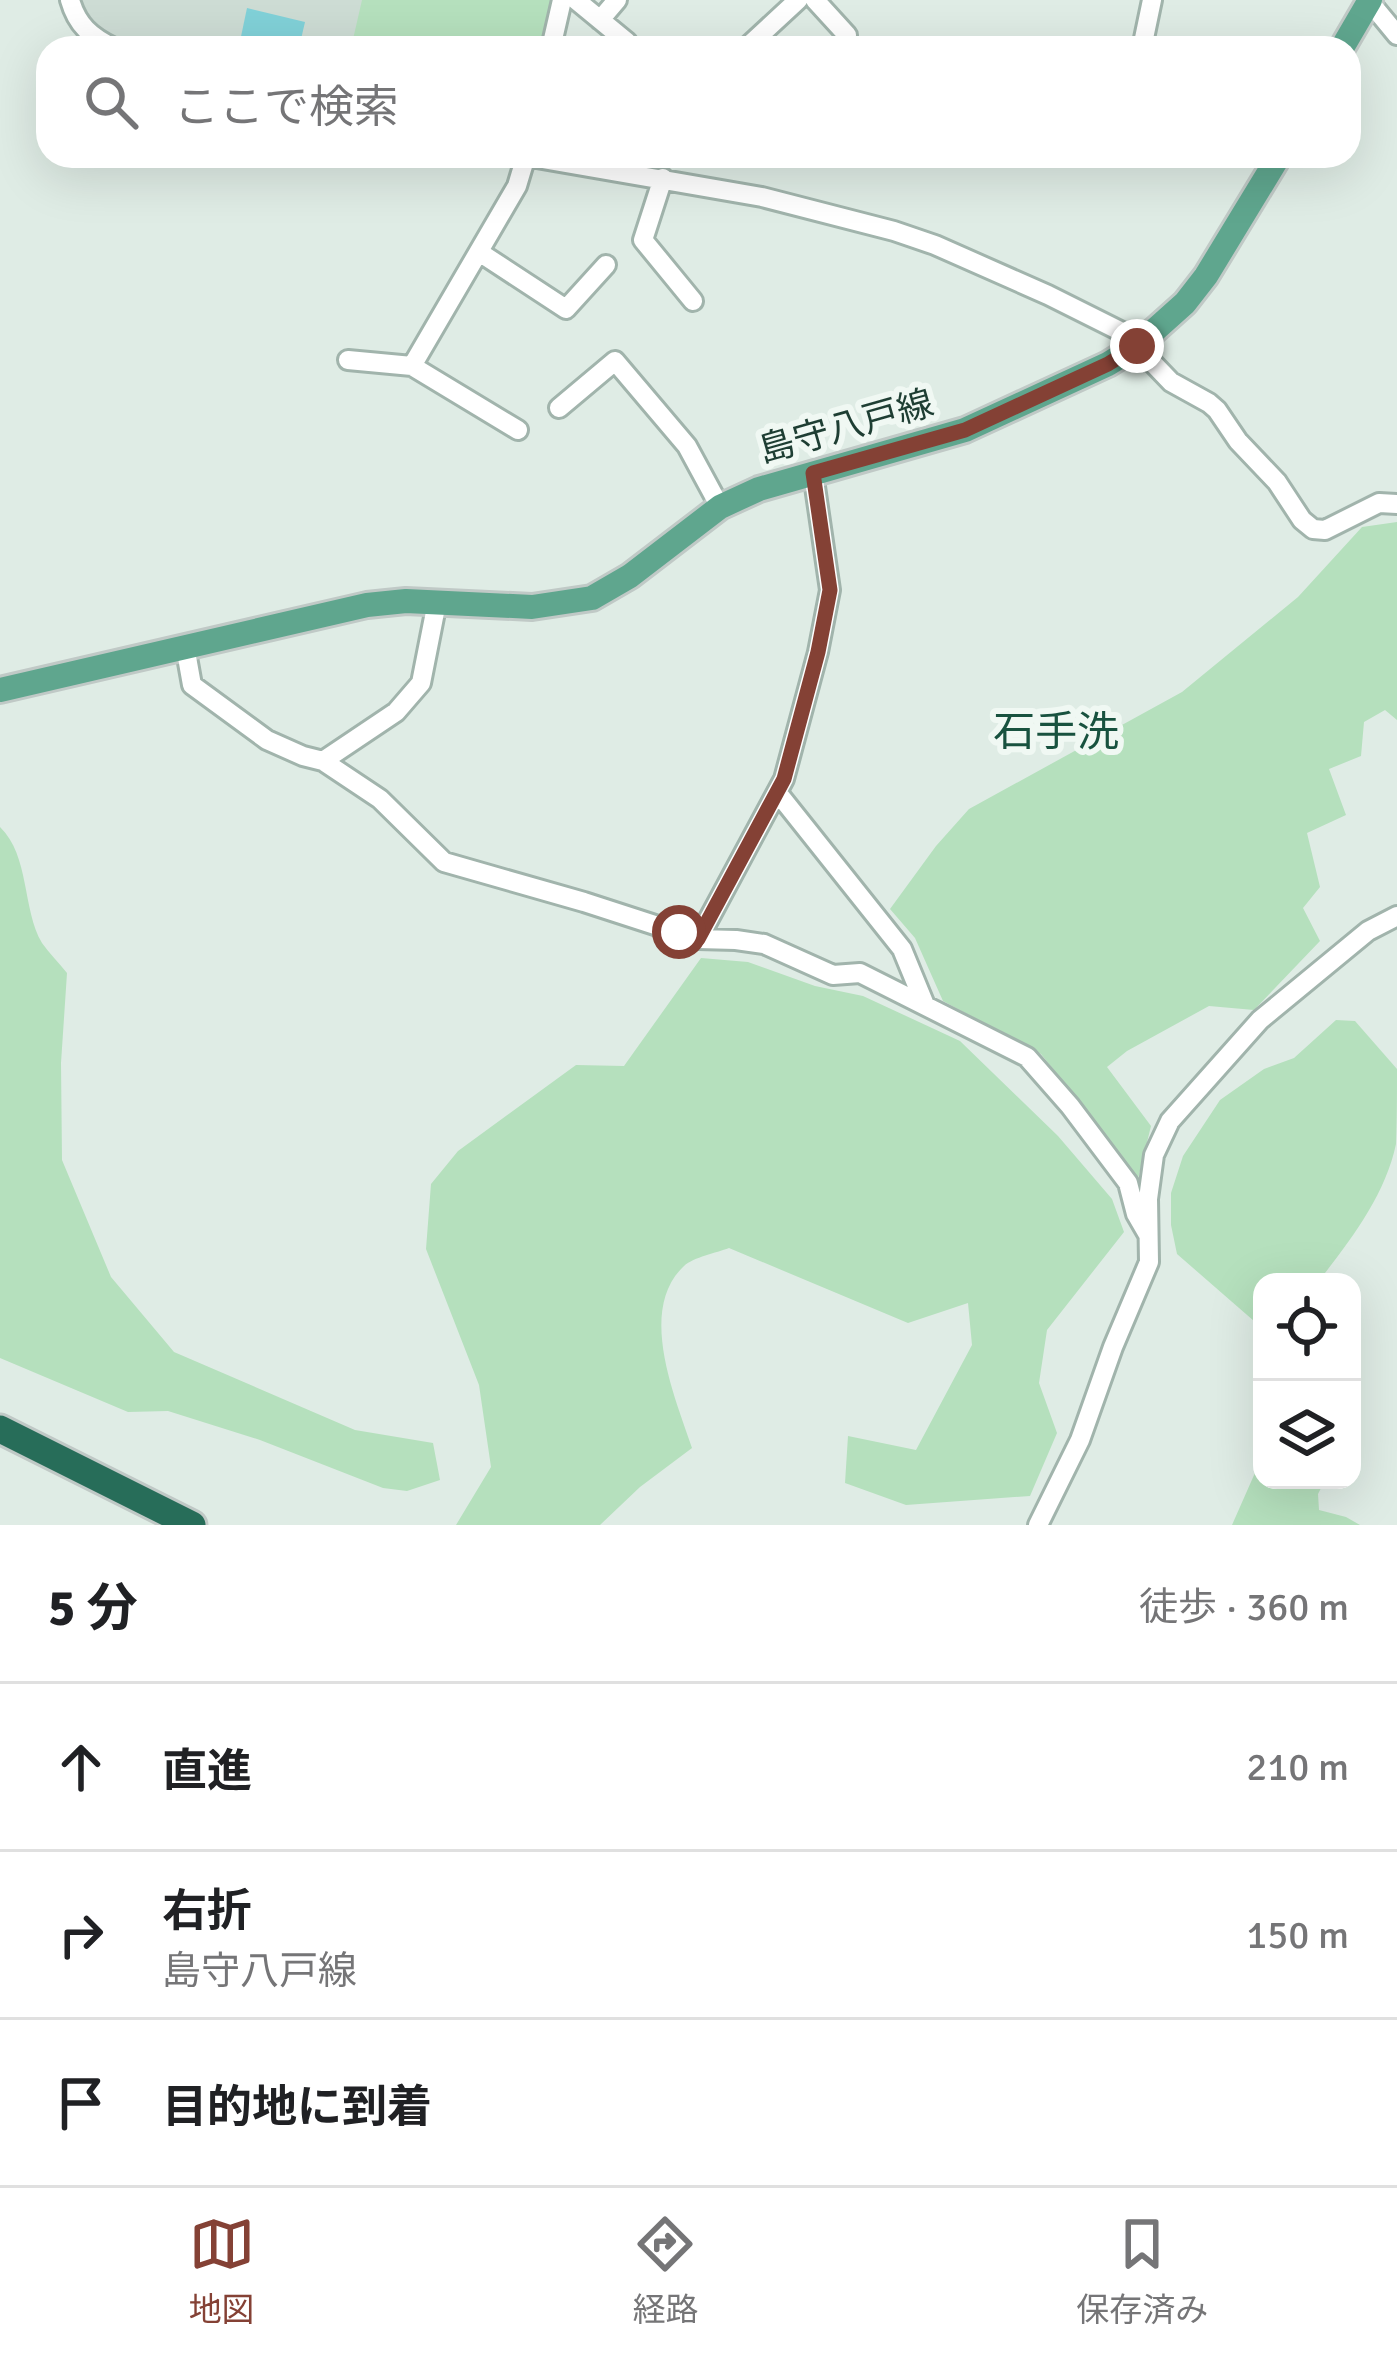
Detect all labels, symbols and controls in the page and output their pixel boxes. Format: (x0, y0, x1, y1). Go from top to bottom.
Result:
search box (36, 36, 1361, 168)
icon: search (78, 69, 144, 135)
text: ここで検索 (174, 80, 399, 135)
route end (1110, 319, 1164, 373)
street label: 島守八戸線 (753, 381, 939, 473)
district label: 石手洗 (993, 707, 1119, 758)
route start (652, 905, 706, 959)
map controls (1253, 1273, 1361, 1489)
button: locate (1253, 1273, 1361, 1381)
button: layers (1253, 1381, 1361, 1489)
text: 5 分 (48, 1577, 138, 1640)
text: 徒歩 · 360 m (1139, 1583, 1349, 1631)
icon: ahead (48, 1734, 114, 1800)
text: 210 m (1246, 1743, 1349, 1791)
text: 直進 (162, 1744, 252, 1799)
text: 右折 (162, 1884, 252, 1939)
icon: right (48, 1902, 114, 1968)
text: 150 m (1246, 1911, 1349, 1959)
text: 島守八戸線 (162, 1947, 357, 1995)
icon: arrive (48, 2070, 114, 2136)
text: 目的地に到着 (162, 2080, 432, 2135)
tab: 地図 (189, 2211, 255, 2331)
tab: 経路 (632, 2211, 698, 2331)
tab: 保存済み (1076, 2211, 1208, 2331)

